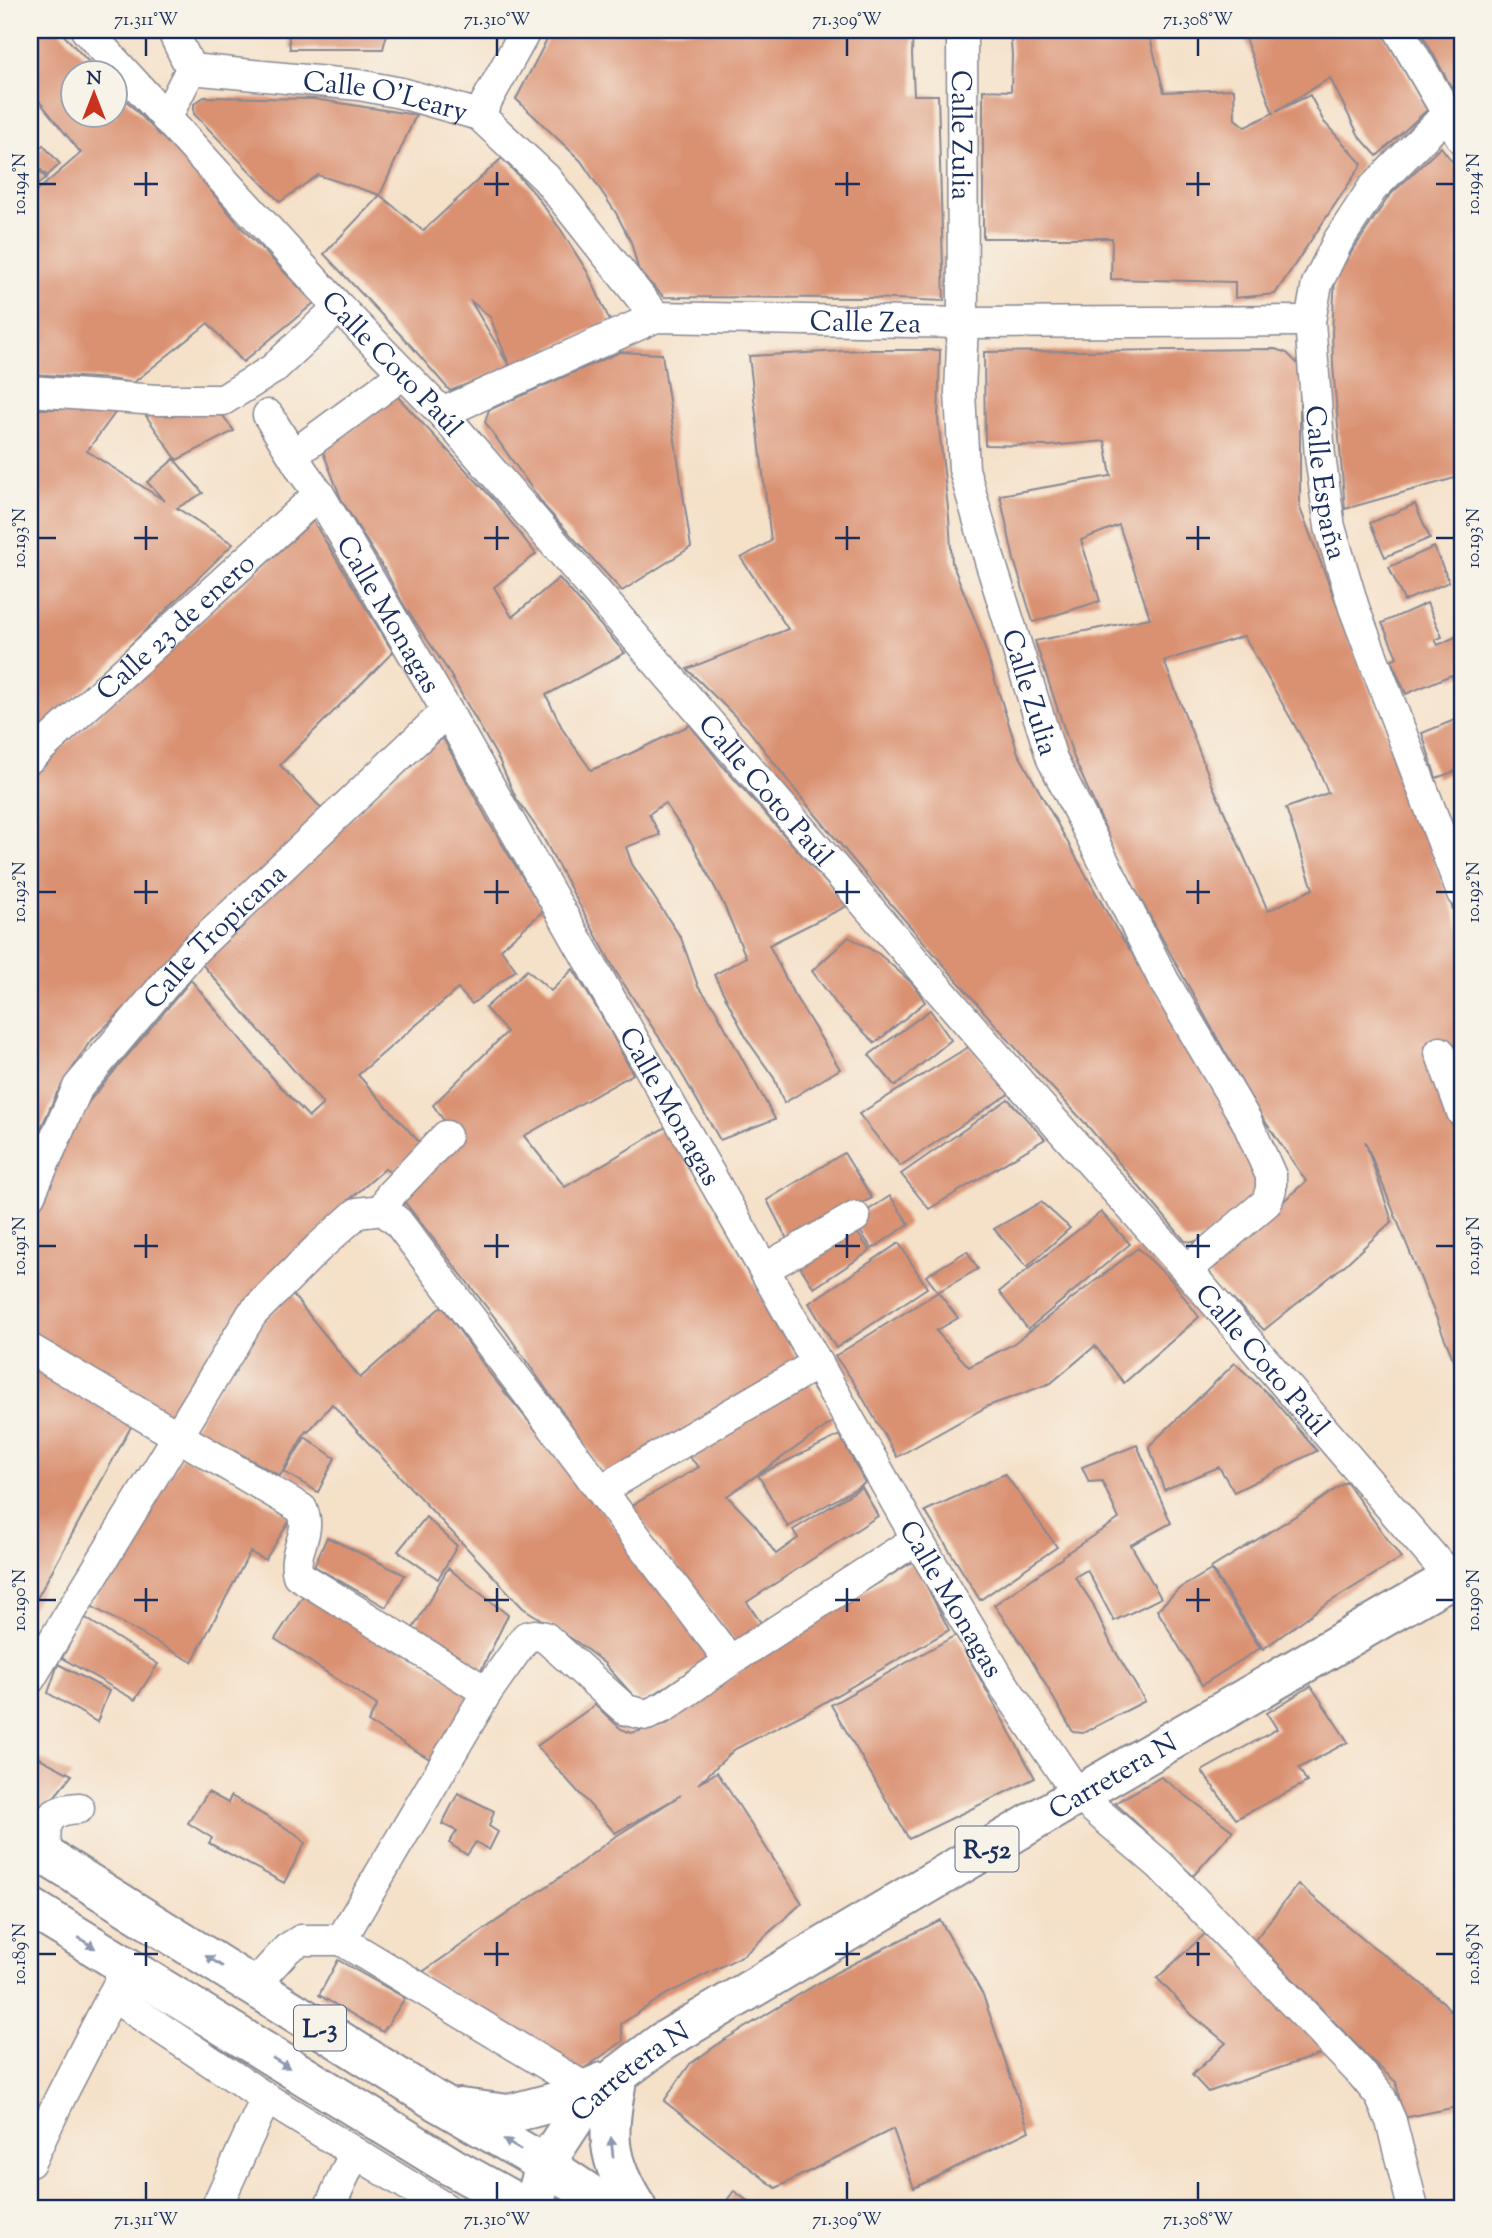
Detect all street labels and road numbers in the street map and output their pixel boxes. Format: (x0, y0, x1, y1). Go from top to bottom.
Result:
street label: Calle O'Leary (301, 63, 472, 134)
street label: Calle Zulia (939, 70, 980, 200)
street label: Calle Coto Paúl (311, 283, 471, 447)
street label: Calle Zea (809, 303, 921, 345)
street label: Calle España (1293, 404, 1356, 565)
street label: Calle Monagas (325, 529, 449, 701)
street label: Calle 23 de enero (88, 545, 265, 711)
street label: Calle Zulia (990, 625, 1067, 761)
street label: Calle Coto Paúl (687, 707, 841, 876)
street label: Calle Tropicana (135, 855, 297, 1019)
street label: Calle Monagas (607, 1021, 730, 1194)
street label: Calle Coto Paúl (1184, 1276, 1338, 1446)
street label: Calle Monagas (887, 1514, 1012, 1686)
street label: Carretera N (1042, 1724, 1186, 1831)
road number: R-52 (956, 1826, 1018, 1872)
road number: L-3 (294, 2006, 346, 2050)
street label: Carretera N (562, 2013, 698, 2133)

